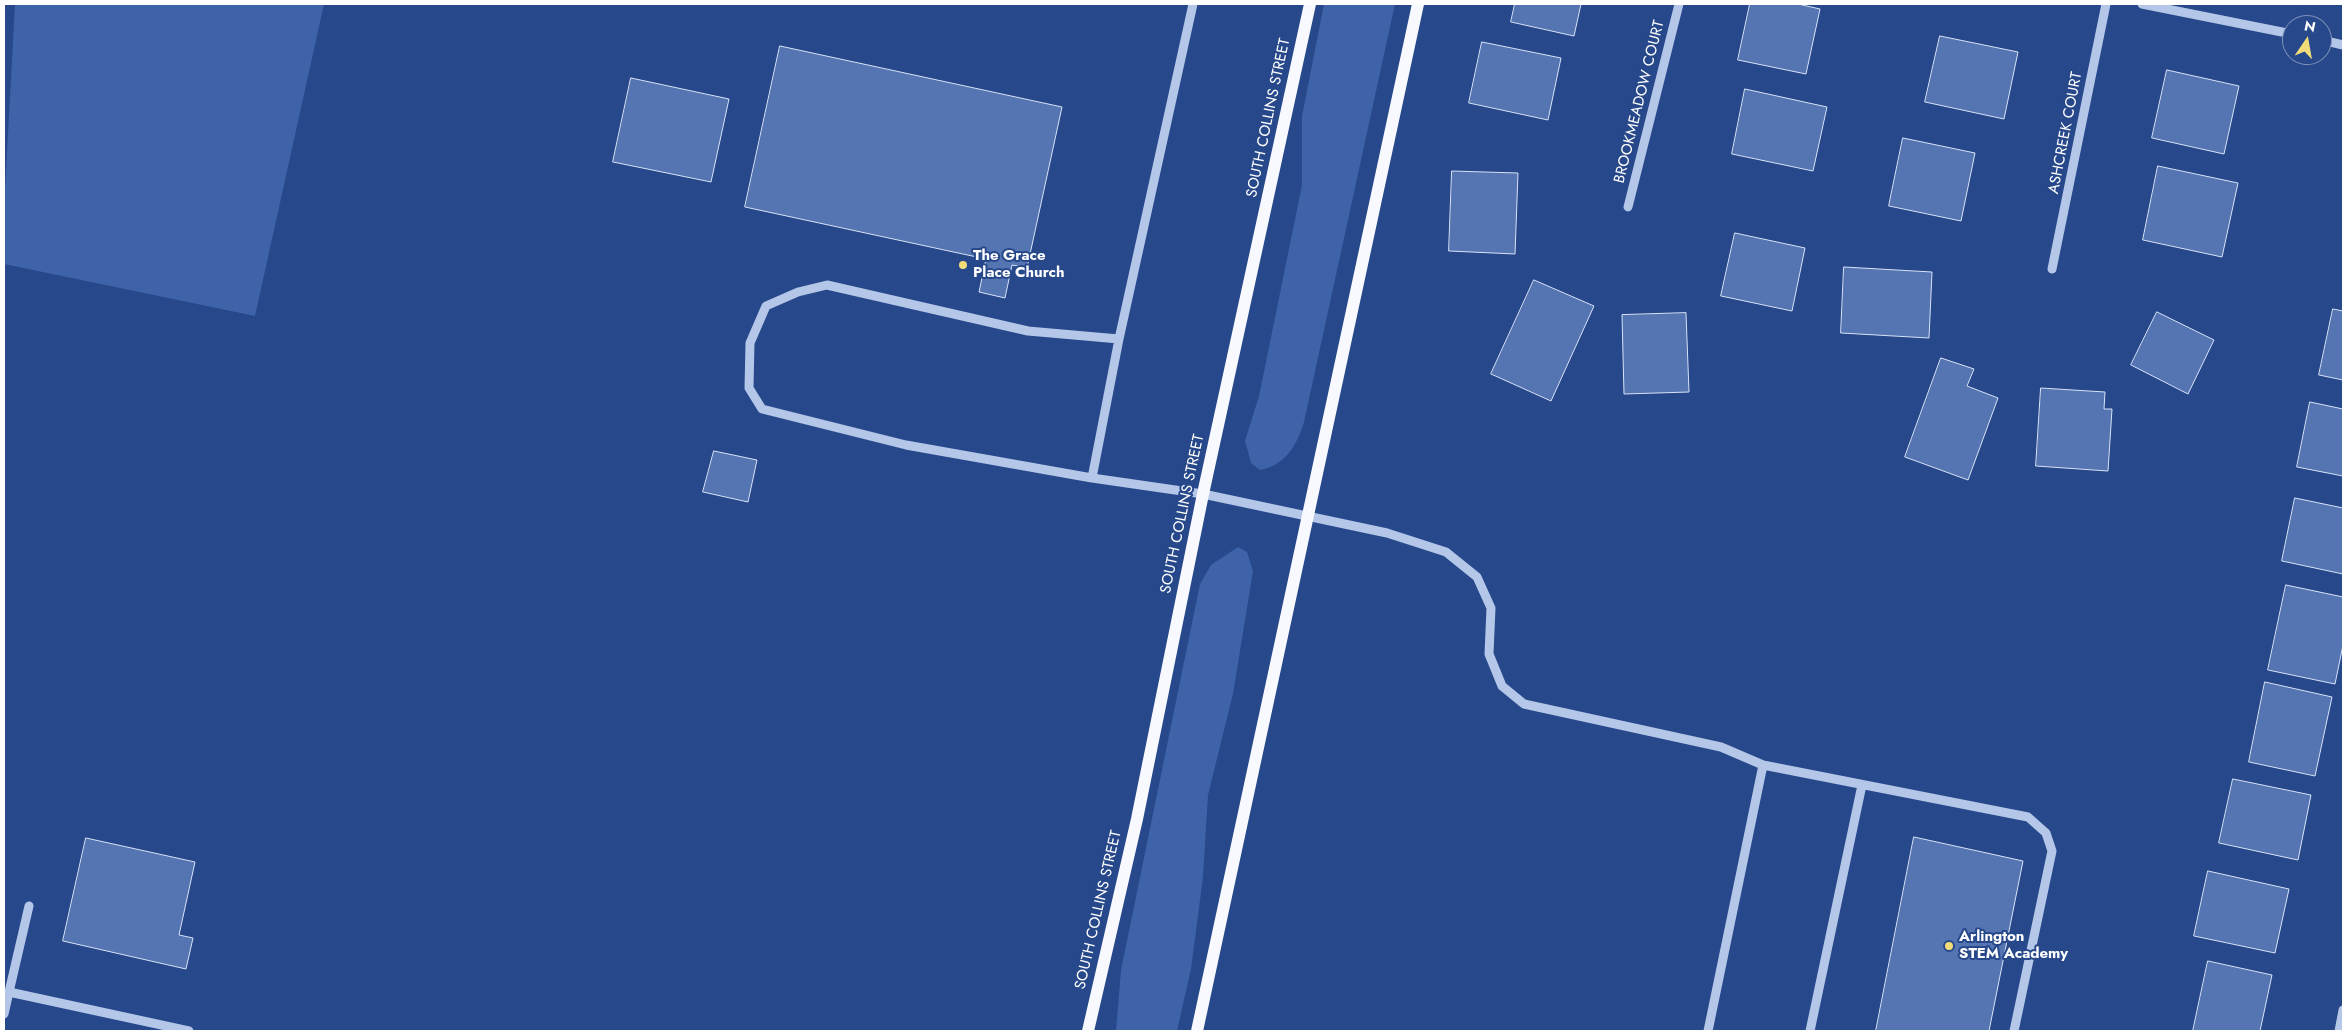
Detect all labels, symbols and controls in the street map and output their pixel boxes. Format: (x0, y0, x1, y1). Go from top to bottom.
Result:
north arrow (2282, 15, 2332, 65)
text: N (2302, 15, 2317, 37)
street label: BROOKMEADOW COURT (1611, 19, 1669, 185)
street label: SOUTH COLLINS STREET (1243, 37, 1295, 199)
street label: ASHCREEK COURT (2045, 70, 2087, 196)
place label: The Grace Place Church (973, 247, 1065, 282)
marker: The Grace Place Church (957, 259, 969, 271)
street label: SOUTH COLLINS STREET (1157, 433, 1209, 595)
street label: SOUTH COLLINS STREET (1072, 829, 1126, 991)
place label: Arlington STEM Academy (1959, 928, 2068, 963)
marker: Arlington STEM Academy (1943, 940, 1955, 952)

